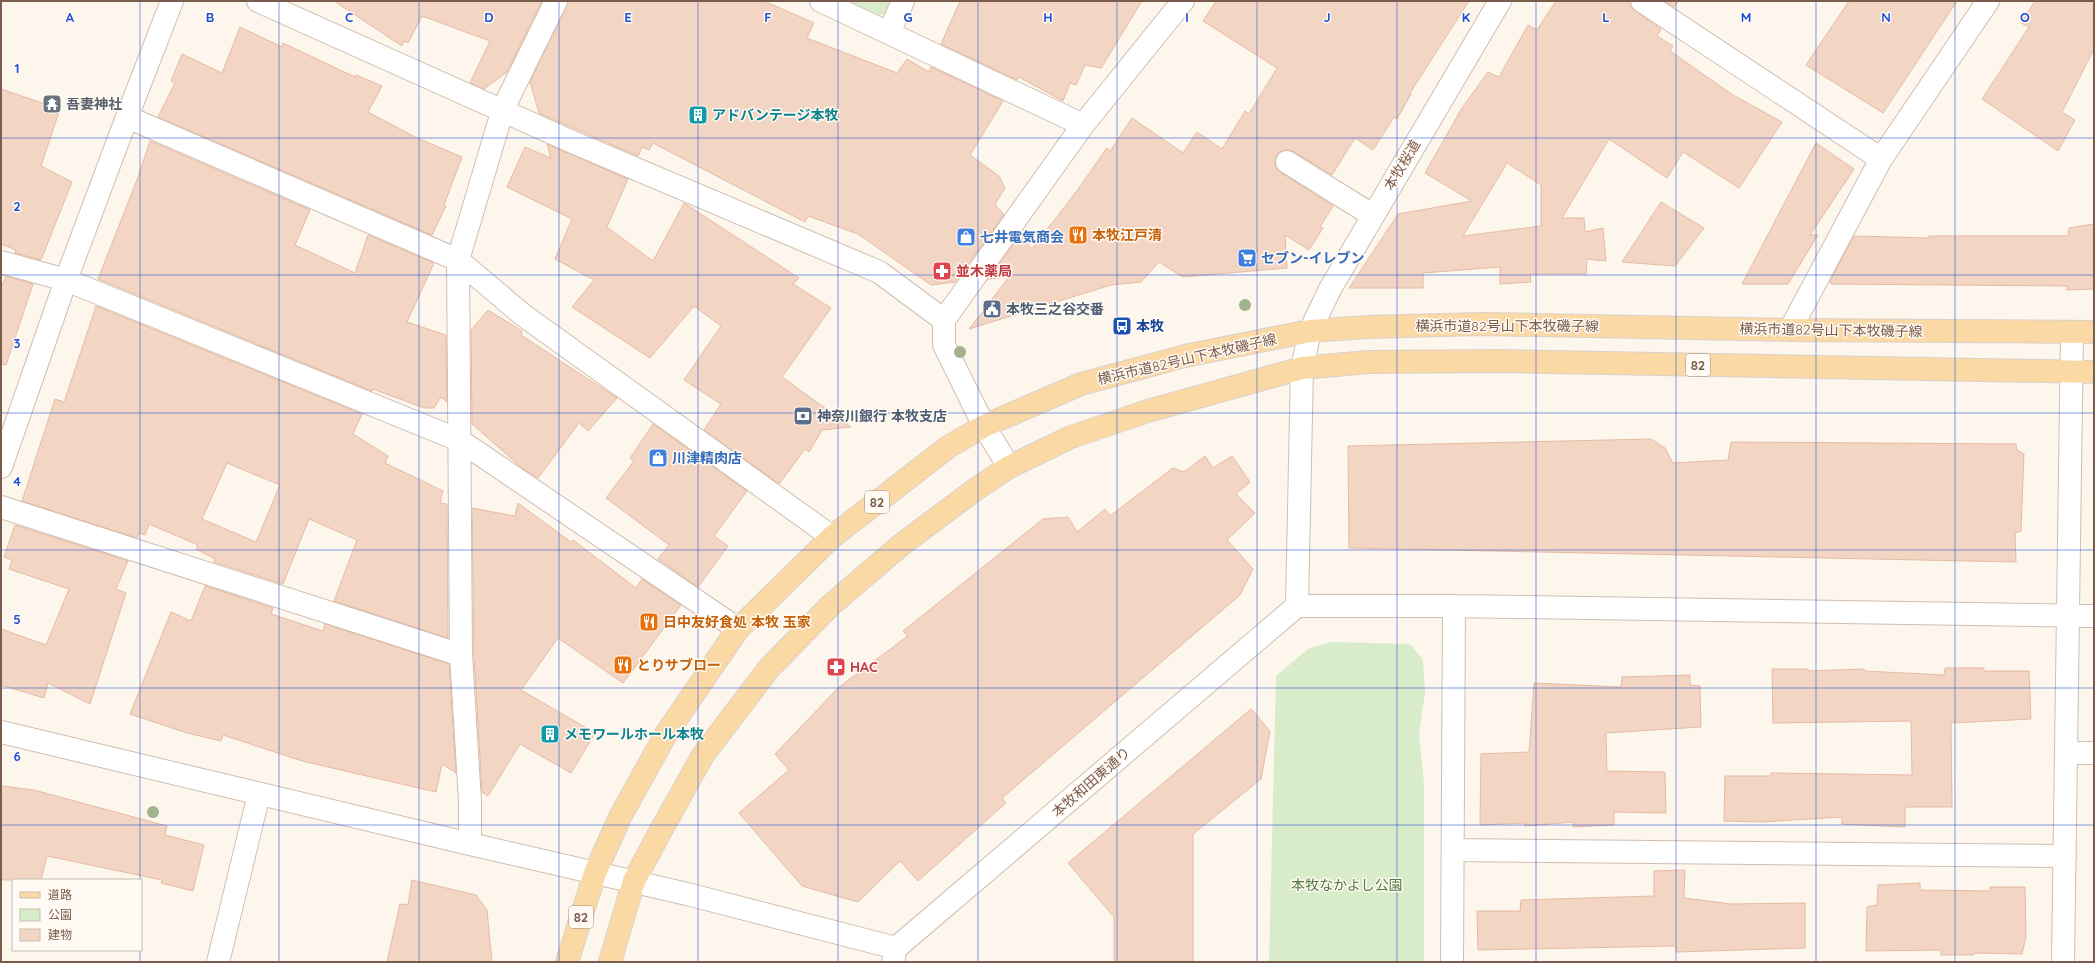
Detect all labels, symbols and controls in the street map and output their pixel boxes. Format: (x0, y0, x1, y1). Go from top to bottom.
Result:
text: A (66, 9, 75, 25)
text: B (206, 9, 214, 25)
text: C (345, 9, 353, 25)
text: D (484, 9, 494, 25)
text: E (624, 9, 632, 25)
text: F (764, 9, 772, 25)
text: G (903, 9, 913, 25)
text: H (1043, 9, 1053, 25)
text: I (1185, 9, 1189, 25)
text: J (1323, 9, 1331, 25)
text: K (1462, 9, 1471, 25)
text: L (1602, 9, 1610, 25)
text: M (1741, 9, 1751, 25)
text: N (1881, 9, 1891, 25)
text: O (2020, 9, 2030, 25)
text: 1 (14, 60, 20, 76)
temple icon: 吾妻神社 (41, 93, 63, 115)
place label: 吾妻神社 (66, 95, 122, 113)
building icon: アドバンテージ本牧 (687, 104, 709, 126)
place label: アドバンテージ本牧 (712, 106, 838, 124)
street label: 本牧桜道 (1380, 136, 1424, 194)
text: 2 (13, 198, 21, 214)
restaurant icon: 本牧江戸清 (1067, 224, 1089, 246)
shop icon: 七井電気商会 (955, 226, 977, 248)
place label: 本牧江戸清 (1092, 226, 1162, 244)
place label: 七井電気商会 (980, 228, 1064, 246)
supermarket icon: セブン-イレブン (1236, 247, 1258, 269)
place label: セブン-イレブン (1261, 249, 1365, 267)
pharmacy icon: 並木薬局 (931, 260, 953, 282)
place label: 並木薬局 (956, 262, 1012, 280)
public building icon: 本牧三之谷交番 (981, 298, 1003, 320)
place label: 本牧三之谷交番 (1006, 300, 1104, 318)
bus stop icon: 本牧 (1111, 315, 1133, 337)
place label: 本牧 (1136, 317, 1164, 335)
street label: 横浜市道82号山下本牧磯子線 (1415, 317, 1599, 335)
street label: 横浜市道82号山下本牧磯子線 (1739, 319, 1923, 341)
street label: 横浜市道82号山下本牧磯子線 (1096, 330, 1278, 388)
text: 3 (14, 335, 21, 351)
road number: 82 (1686, 354, 1710, 376)
bank icon: 神奈川銀行 本牧支店 (792, 405, 814, 427)
place label: 神奈川銀行 本牧支店 (817, 407, 947, 425)
shop icon: 川津精肉店 (647, 447, 669, 469)
place label: 川津精肉店 (672, 449, 742, 467)
text: 4 (13, 473, 21, 489)
road number: 82 (865, 491, 889, 513)
text: 5 (13, 611, 21, 627)
restaurant icon: 日中友好食処 本牧 玉家 (638, 611, 660, 633)
place label: 日中友好食処 本牧 玉家 (663, 613, 811, 631)
restaurant icon: とりサブロー (612, 654, 634, 676)
place label: とりサブロー (637, 656, 721, 674)
pharmacy icon: HAC (825, 656, 847, 678)
place label: HAC (850, 658, 878, 676)
building icon: メモワールホール本牧 (539, 723, 561, 745)
place label: メモワールホール本牧 (564, 725, 704, 743)
street label: 本牧和田東通り (1048, 743, 1134, 821)
text: 6 (13, 748, 21, 764)
park label: 本牧なかよし公園 (1291, 876, 1403, 894)
legend (12, 879, 142, 951)
text: 道路 (48, 887, 72, 902)
road number: 82 (569, 906, 593, 928)
text: 公園 (48, 907, 72, 922)
text: 建物 (48, 927, 72, 942)

